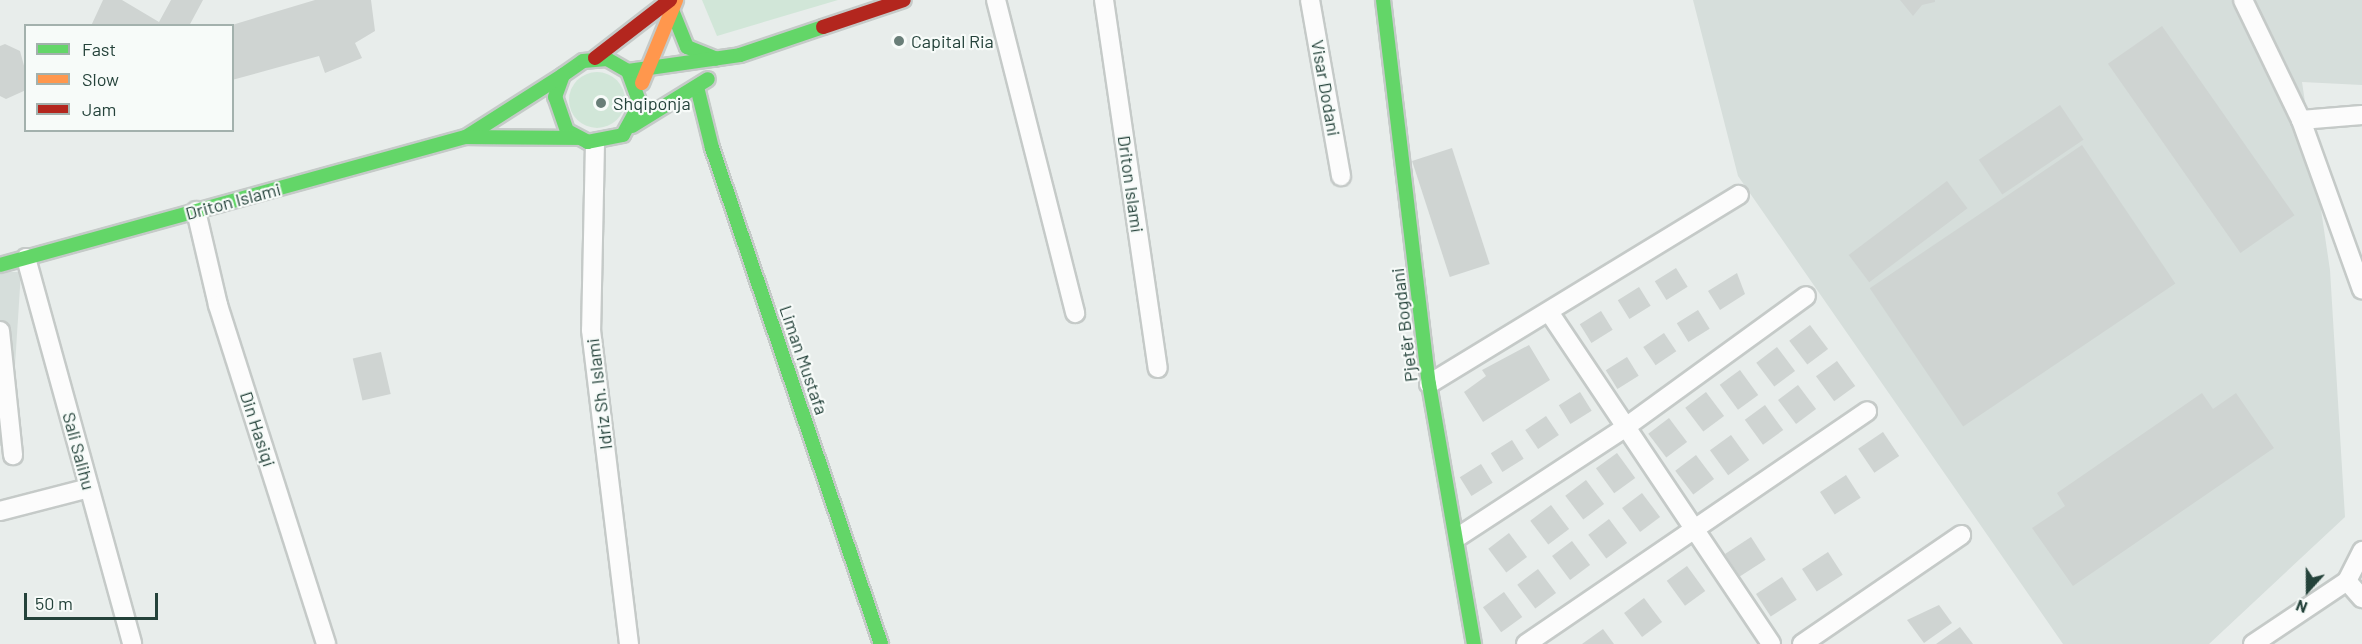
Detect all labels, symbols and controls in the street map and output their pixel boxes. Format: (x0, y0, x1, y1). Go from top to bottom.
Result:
legend (24, 24, 234, 132)
place label: Capital Ria (911, 30, 994, 52)
marker: Capital Ria (892, 34, 906, 48)
text: Fast (82, 38, 116, 60)
street label: Visar Dodani (1307, 38, 1345, 138)
text: Slow (82, 68, 119, 90)
place label: Shqiponja (613, 92, 691, 114)
marker: Shqiponja (594, 96, 608, 110)
text: Jam (82, 98, 116, 120)
street label: Driton Islami (1113, 134, 1149, 234)
street label: Driton Islami (183, 178, 283, 224)
street label: Pjetër Bogdani (1386, 267, 1422, 383)
street label: Liman Mustafa (775, 302, 833, 418)
street label: Idriz Sh. Islami (581, 337, 617, 451)
street label: Din Hasiqi (236, 389, 280, 469)
street label: Sali Salihu (58, 410, 100, 492)
north arrow (2278, 560, 2338, 620)
scale bar (27, 581, 160, 619)
text: 50 m (35, 592, 73, 614)
text: N (2293, 596, 2310, 618)

